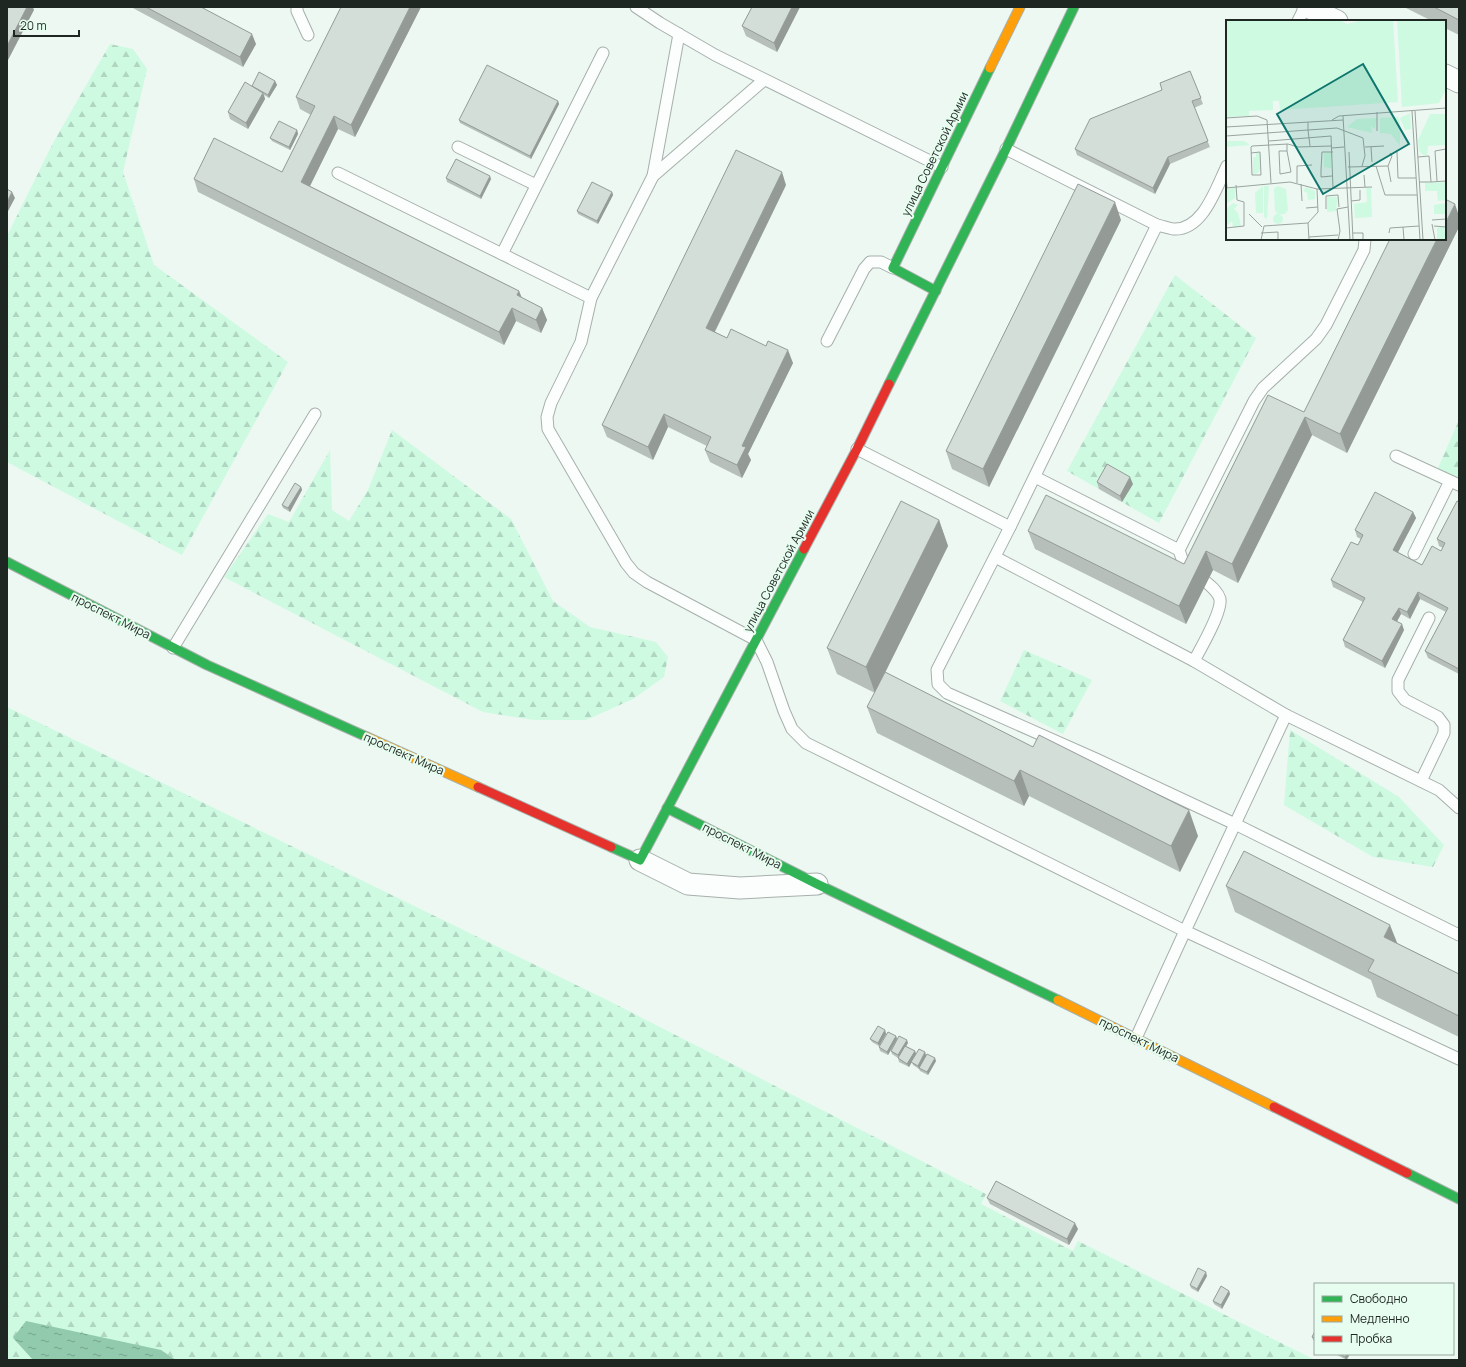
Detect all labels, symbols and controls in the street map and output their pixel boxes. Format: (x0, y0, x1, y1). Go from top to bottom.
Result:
scale bar (14, 12, 79, 38)
text: 20 m (20, 17, 47, 34)
inset map (1226, 20, 1446, 240)
street label: улица Советской Армии (897, 89, 972, 219)
street label: улица Советской Армии (739, 506, 818, 635)
street label: проспект Мира (69, 588, 154, 643)
street label: проспект Мира (361, 728, 447, 779)
street label: проспект Мира (700, 818, 785, 873)
street label: проспект Мира (1097, 1013, 1182, 1066)
legend (1314, 1283, 1454, 1355)
text: Свободно (1350, 1290, 1408, 1307)
text: Медленно (1350, 1310, 1410, 1327)
text: Пробка (1350, 1330, 1392, 1347)

